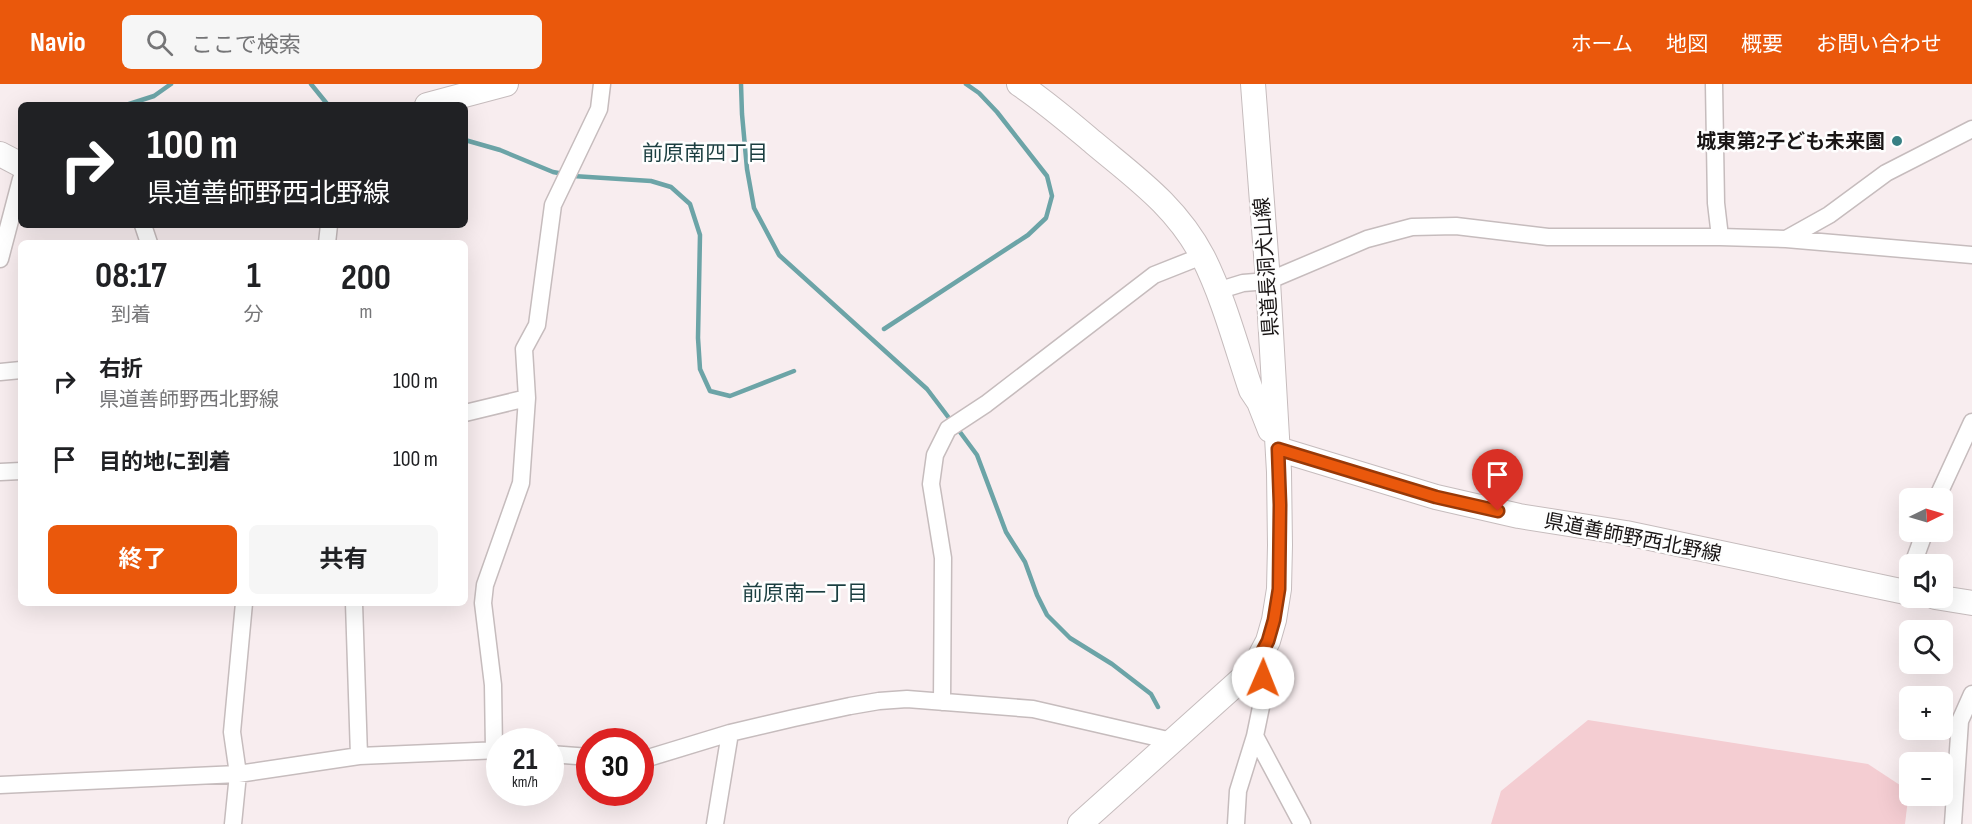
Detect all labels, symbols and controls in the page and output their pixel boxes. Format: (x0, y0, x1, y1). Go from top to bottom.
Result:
search box (122, 15, 542, 69)
text: Navio (30, 26, 86, 59)
icon: search (143, 26, 176, 59)
text: ここで検索 (191, 32, 301, 59)
text: ホーム (1571, 32, 1633, 57)
text: 地図 (1666, 32, 1708, 57)
text: 概要 (1741, 32, 1783, 57)
text: お問い合わせ (1816, 32, 1942, 57)
text: 100 m (147, 120, 238, 171)
icon: right (48, 126, 126, 204)
place label: 城東第2子ども未来園 (1696, 130, 1885, 154)
marker: 城東第2子ども未来園 (1890, 134, 1904, 148)
district label: 前原南四丁目 (642, 141, 768, 166)
text: 県道善師野西北野線 (147, 178, 390, 210)
street label: 県道長洞犬山線 (1250, 196, 1284, 338)
text: 08:17 (95, 255, 167, 298)
text: 1 (247, 255, 261, 298)
text: 200 (341, 257, 391, 300)
text: m (359, 300, 372, 324)
text: 到着 (111, 303, 151, 327)
text: 分 (244, 303, 264, 327)
text: 右折 (99, 356, 143, 383)
icon: right (48, 365, 81, 398)
text: 100 m (393, 368, 438, 395)
text: 県道善師野西北野線 (99, 388, 279, 412)
icon: arrive (48, 443, 81, 476)
text: 100 m (393, 446, 438, 473)
text: 目的地に到着 (99, 449, 231, 476)
pin (1472, 449, 1523, 511)
icon: arrive (1481, 458, 1514, 491)
north arrow (1899, 488, 1953, 542)
map controls (1899, 488, 1953, 806)
street label: 県道善師野西北野線 (1542, 509, 1723, 567)
button: 終了 (48, 525, 237, 594)
button: 共有 (249, 525, 438, 594)
button: sound (1899, 554, 1953, 608)
district label: 前原南一丁目 (742, 581, 868, 606)
button: search (1899, 620, 1953, 674)
position arrow (1231, 646, 1295, 710)
button: + (1899, 686, 1953, 740)
speed limit sign: 30 (576, 728, 654, 806)
text: 21 (513, 742, 537, 778)
button: − (1899, 752, 1953, 806)
text: km/h (512, 773, 538, 792)

